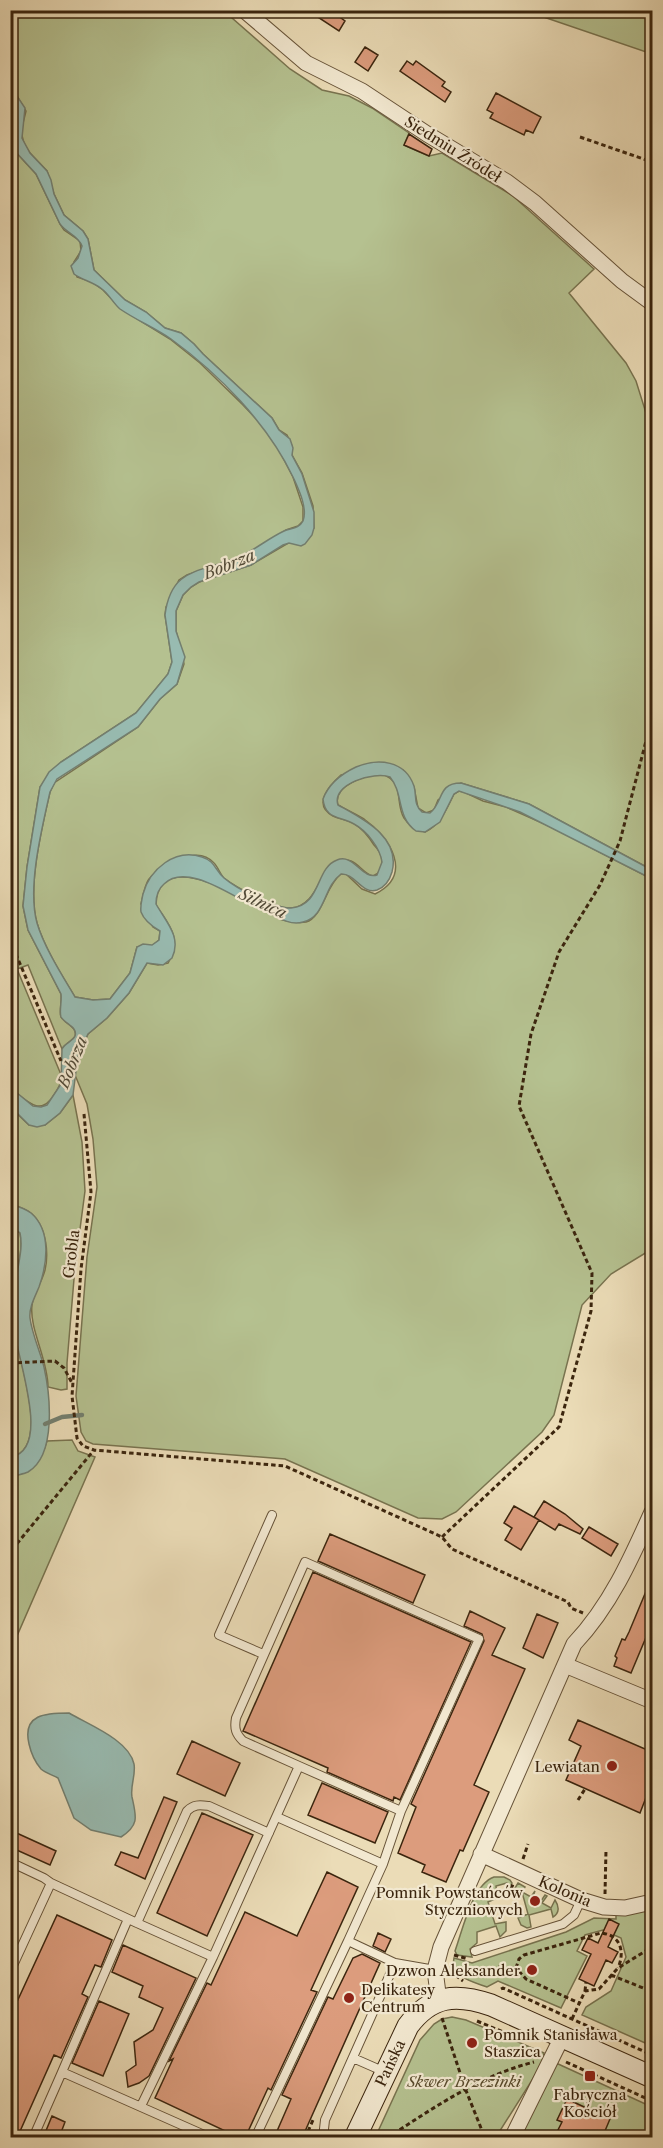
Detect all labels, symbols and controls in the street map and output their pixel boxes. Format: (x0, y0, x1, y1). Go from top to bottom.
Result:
street label: Siedmiu Źródeł (401, 112, 505, 187)
water label: Bobrza (198, 544, 258, 584)
water label: Silnica (235, 883, 290, 923)
water label: Bobrza (52, 1033, 92, 1093)
street label: Grobla (59, 1229, 83, 1279)
place label: Lewiatan (535, 1757, 601, 1776)
marker: Lewiatan (605, 1759, 619, 1773)
street label: Kolonia (536, 1871, 595, 1911)
place label: Pomnik Powstańców Styczniowych (376, 1883, 524, 1919)
marker: Pomnik Powstańców Styczniowych (528, 1894, 542, 1908)
place label: Dzwon Aleksander (386, 1961, 521, 1980)
marker: Dzwon Aleksander (525, 1963, 539, 1977)
place label: Delikatesy Centrum (361, 1980, 436, 2016)
marker: Delikatesy Centrum (342, 1991, 356, 2005)
place label: Pomnik Stanisława Staszica (484, 2025, 618, 2061)
street label: Pańska (371, 2036, 409, 2090)
marker: Pomnik Stanisława Staszica (465, 2036, 479, 2050)
marker: Fabryczna Kościół (583, 2069, 597, 2083)
park label: Skwer Brzezinki (406, 2072, 522, 2091)
place label: Fabryczna Kościół (553, 2085, 627, 2121)

